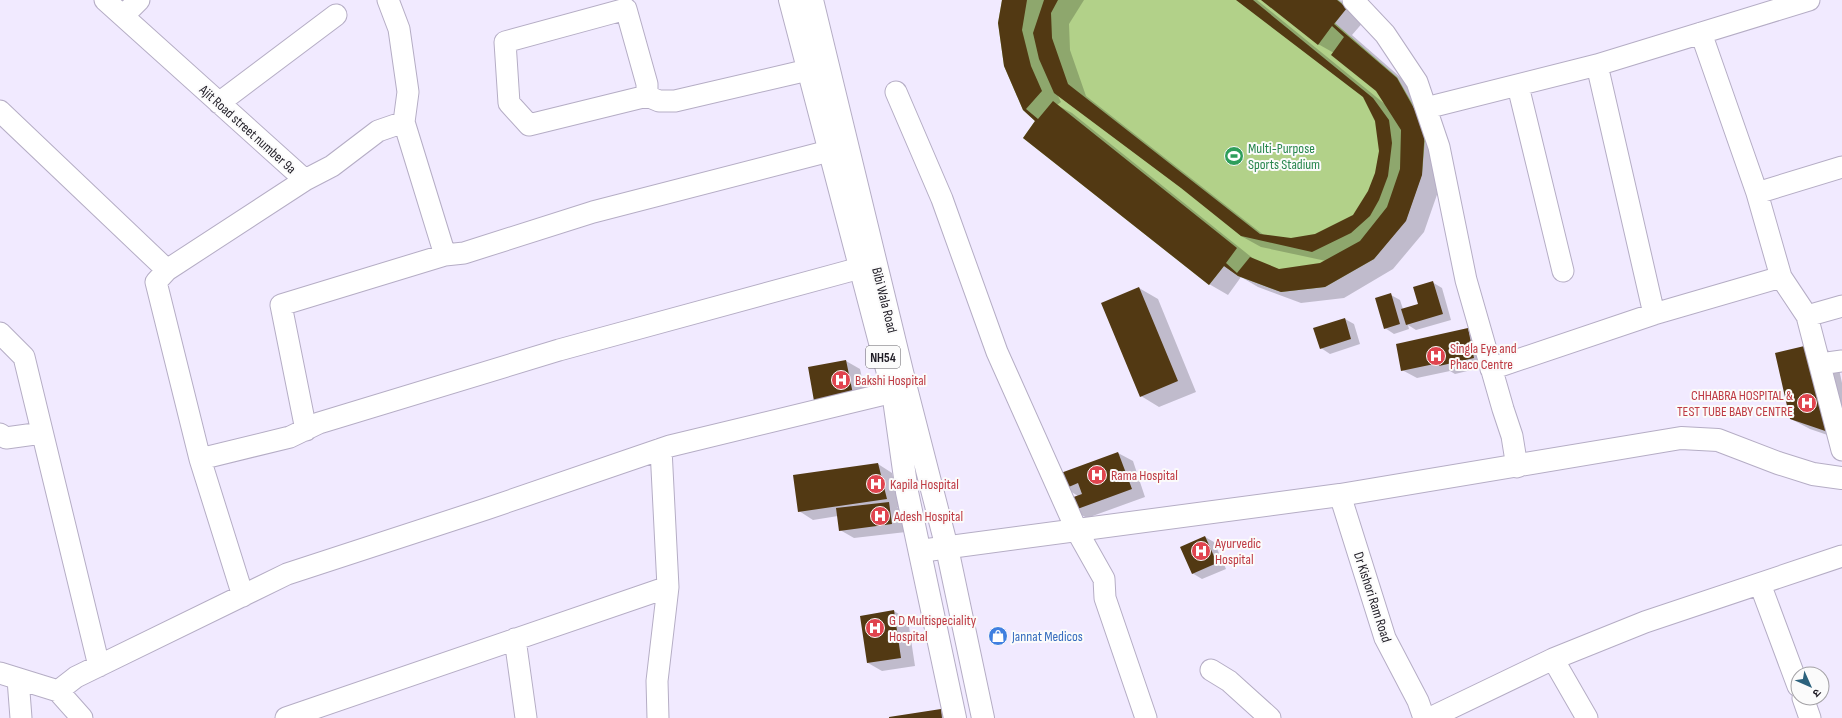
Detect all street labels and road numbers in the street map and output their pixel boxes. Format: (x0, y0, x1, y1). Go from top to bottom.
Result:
street label: Ajit Road street number 9a (195, 81, 300, 177)
street label: Bibi Wala Road (868, 265, 901, 335)
road number: NH54 (866, 346, 900, 368)
street label: Dr Kishori Ram Road (1350, 550, 1395, 645)

